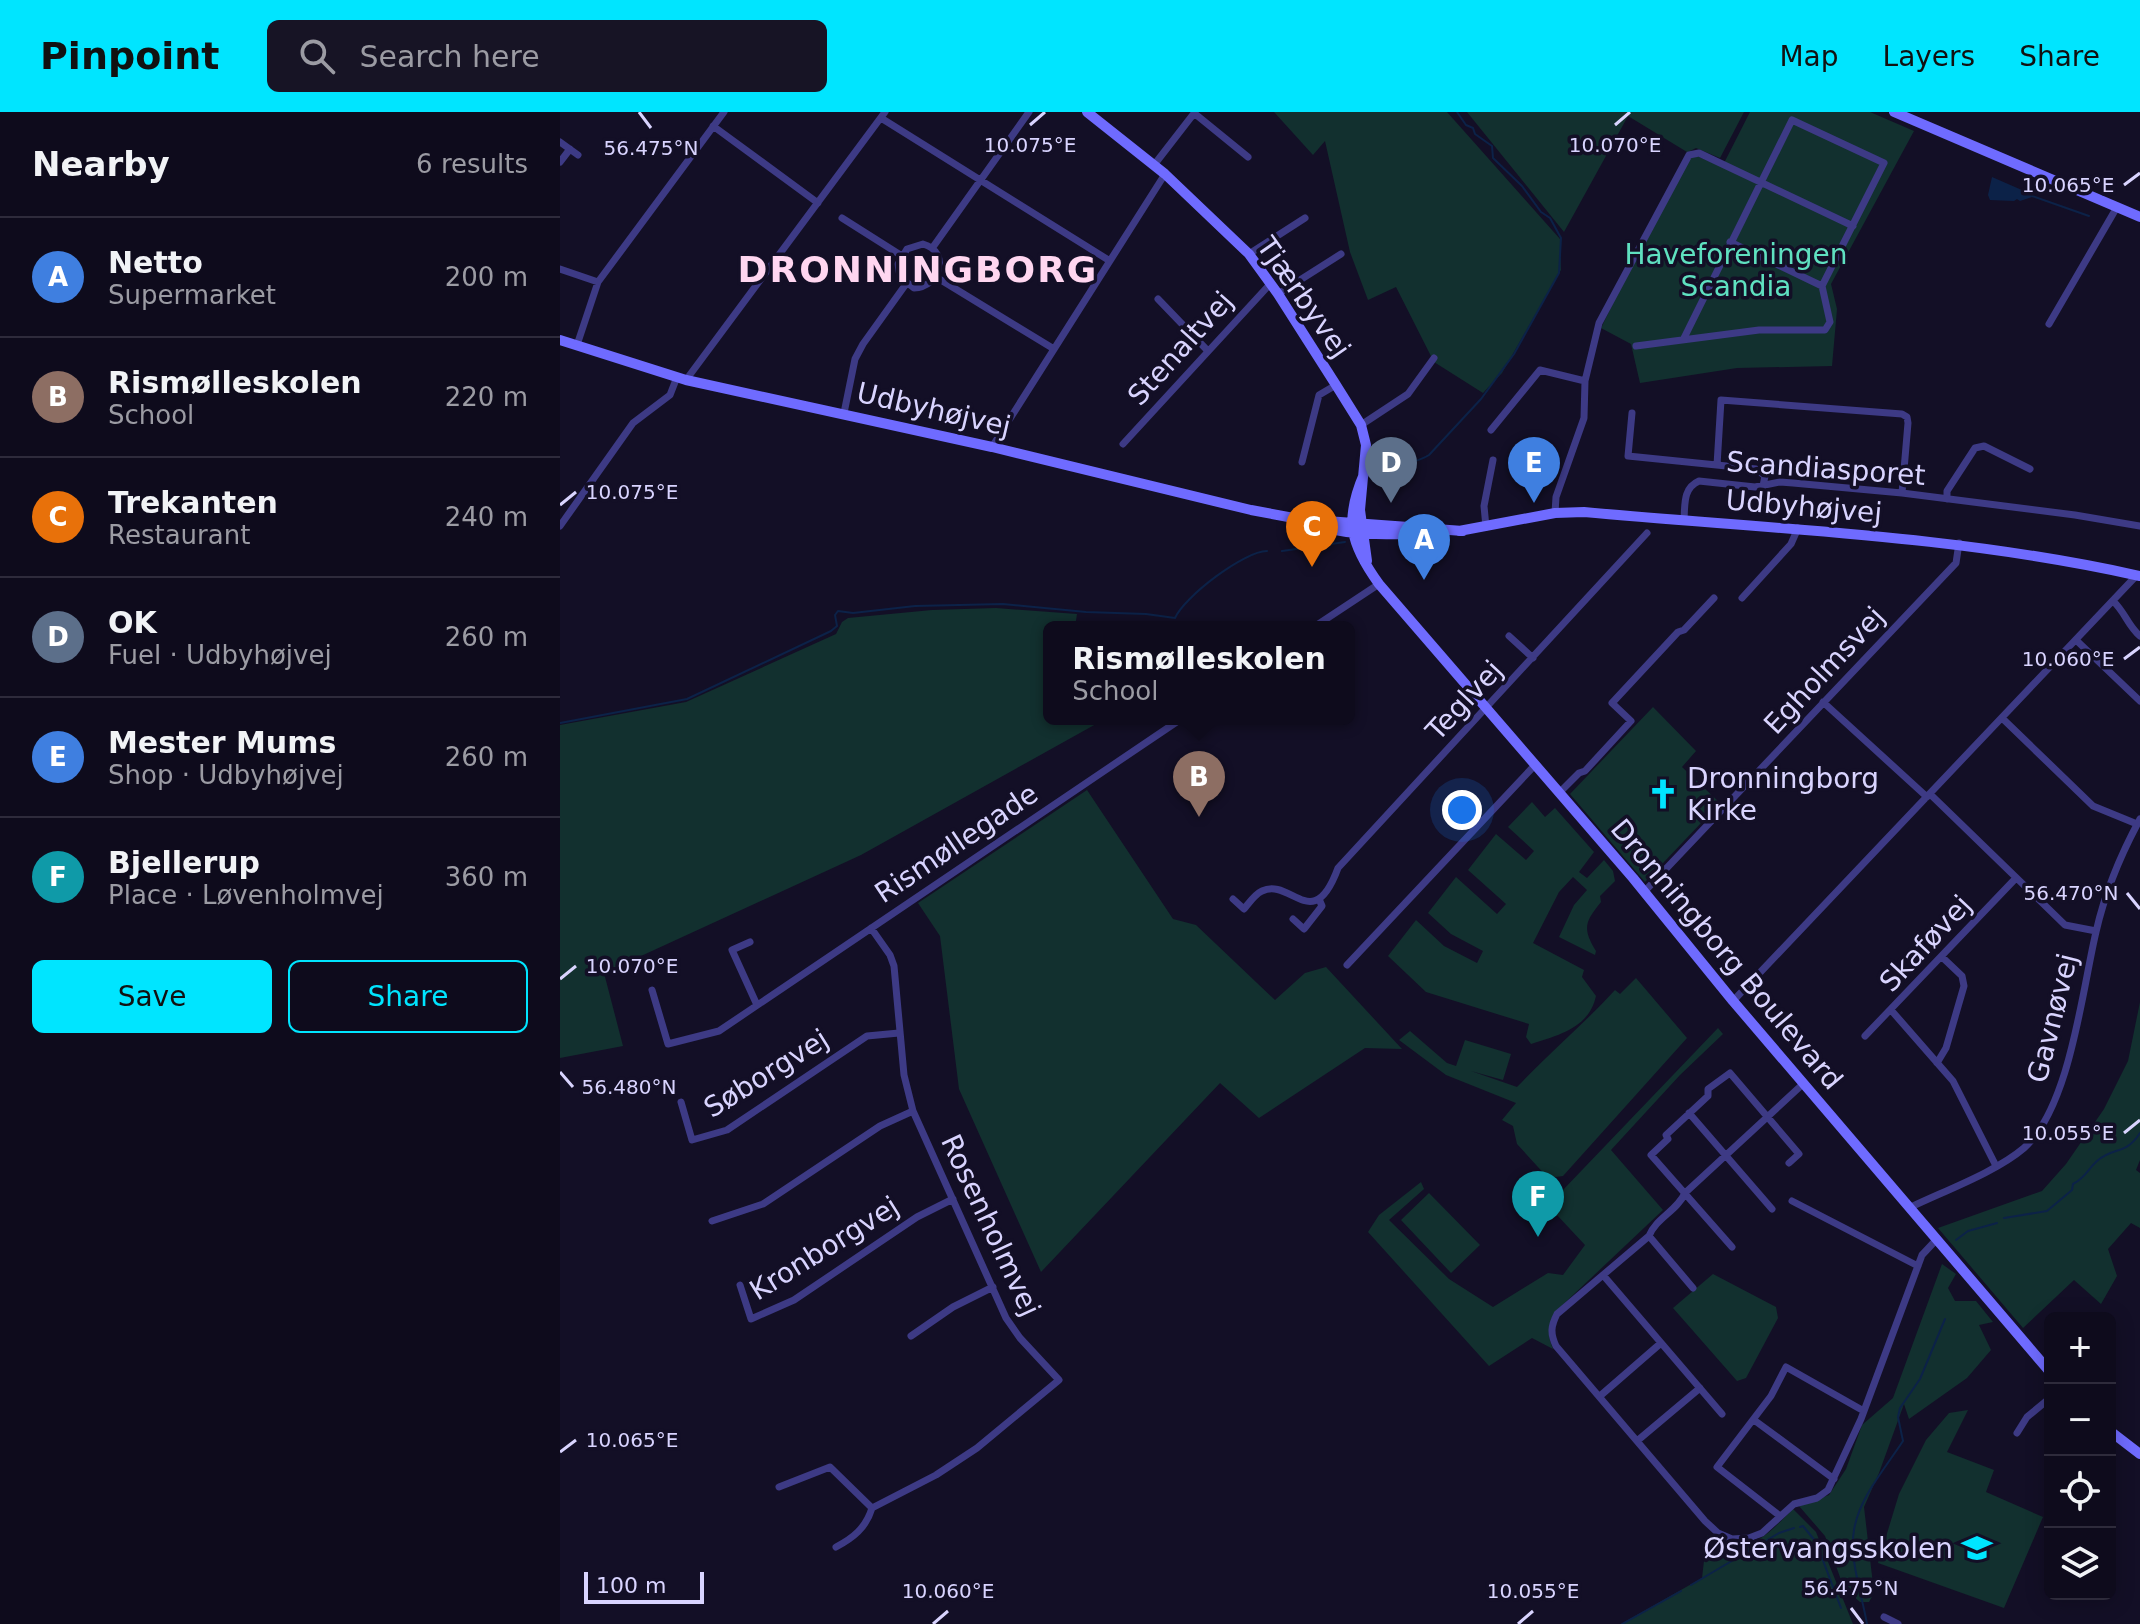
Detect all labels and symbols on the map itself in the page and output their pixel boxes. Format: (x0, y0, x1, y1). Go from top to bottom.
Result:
text: 10.075°E (984, 133, 1076, 157)
text: 10.070°E (1569, 133, 1661, 157)
text: 56.475°N (604, 136, 698, 160)
text: 10.065°E (2022, 173, 2114, 197)
street label: Tjærbyvej (1249, 230, 1357, 364)
park label: Haveforeningen Scandia (1624, 238, 1848, 303)
district label: DRONNINGBORG (738, 249, 1098, 290)
street label: Stenaltvej (1121, 285, 1240, 412)
street label: Udbyhøjvej (854, 376, 1014, 443)
pin: D (1365, 437, 1417, 503)
pin: E (1508, 437, 1560, 503)
street label: Scandiasporet (1725, 445, 1927, 492)
text: 10.075°E (586, 480, 678, 504)
street label: Udbyhøjvej (1724, 483, 1884, 530)
pin: C (1286, 501, 1338, 567)
pin: A (1398, 514, 1450, 580)
street label: Egholmsvej (1757, 600, 1892, 741)
text: 10.060°E (2022, 647, 2114, 671)
street label: Teglvej (1419, 654, 1509, 748)
pin: B (1173, 751, 1225, 817)
place label: Dronningborg Kirke (1687, 762, 1879, 827)
street label: Rismøllegade (869, 777, 1044, 910)
church icon: Dronningborg Kirke (1646, 777, 1680, 811)
your location (1442, 790, 1482, 830)
street label: Dronningborg Boulevard (1604, 812, 1849, 1096)
text: 56.470°N (2024, 881, 2118, 905)
street label: Skaføvej (1873, 888, 1978, 998)
street label: Gavnøvej (2021, 950, 2084, 1086)
text: 10.070°E (586, 954, 678, 978)
street label: Søborgvej (698, 1022, 834, 1125)
text: 56.480°N (582, 1075, 676, 1099)
text: 10.055°E (2022, 1121, 2114, 1145)
street label: Rosenholmvej (934, 1129, 1047, 1321)
pin: F (1512, 1171, 1564, 1237)
street label: Kronborgvej (744, 1190, 905, 1307)
text: 10.065°E (586, 1428, 678, 1452)
school or university icon: Østervangsskolen (1960, 1531, 1994, 1565)
place label: Østervangsskolen (1703, 1532, 1953, 1565)
scale bar (584, 1568, 704, 1604)
text: 56.475°N (1804, 1576, 1898, 1600)
text: 10.060°E (902, 1579, 994, 1603)
text: 10.055°E (1487, 1579, 1579, 1603)

